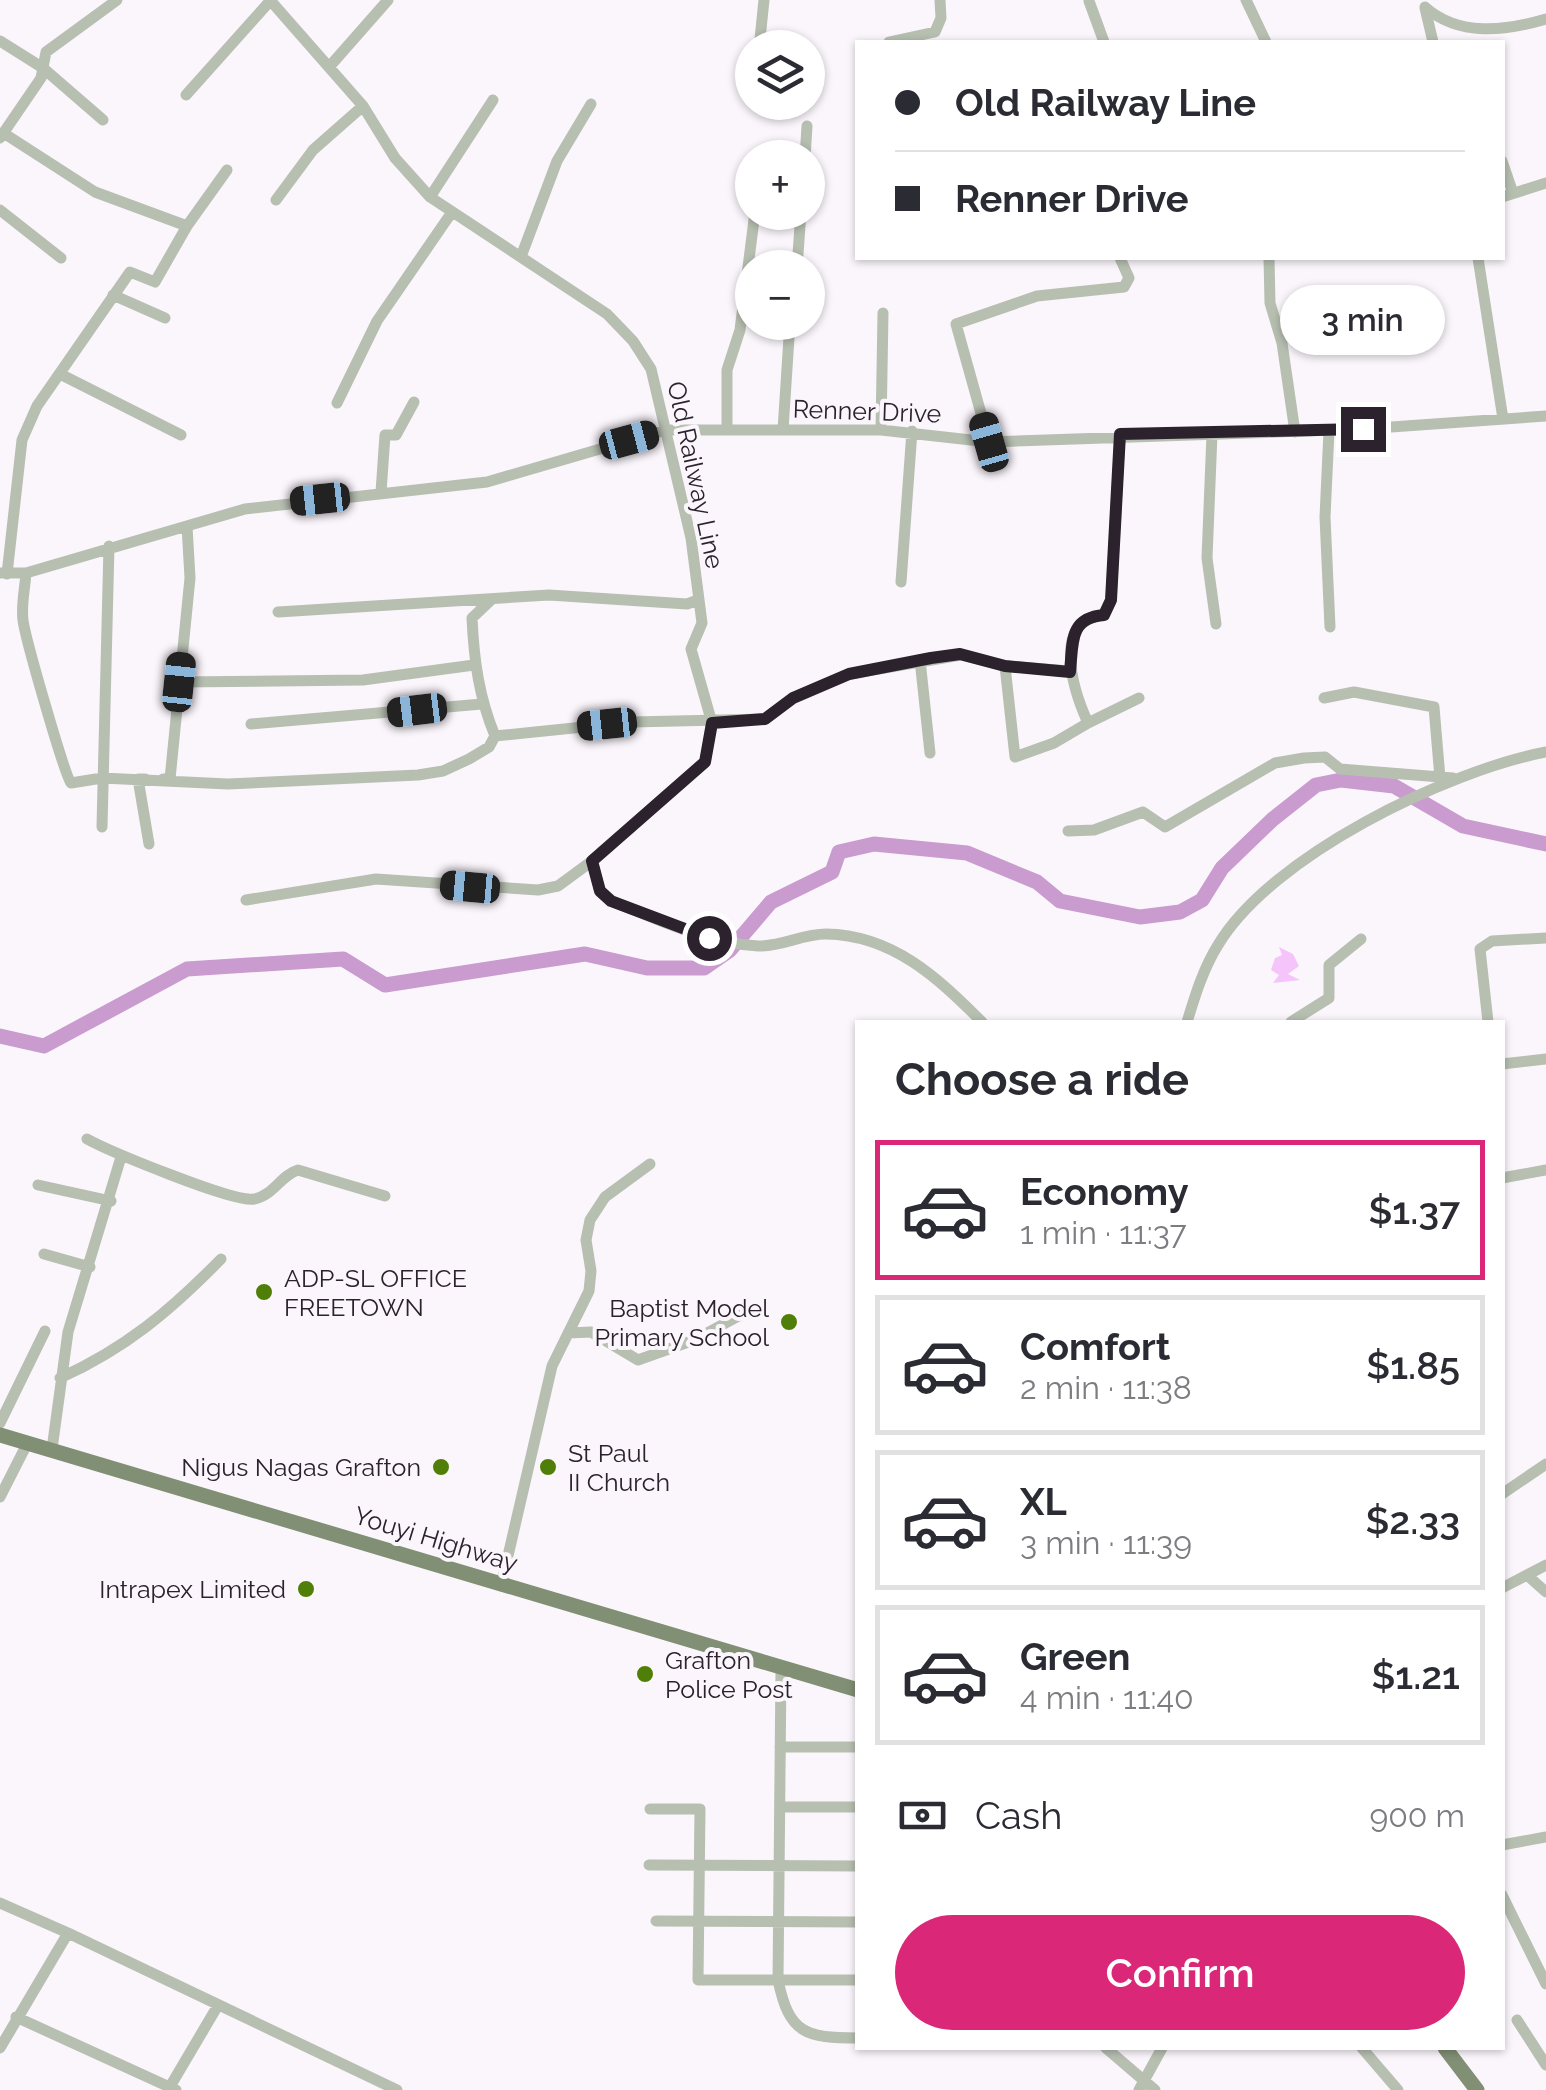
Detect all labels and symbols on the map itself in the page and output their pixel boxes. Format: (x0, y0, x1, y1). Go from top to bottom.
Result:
callout: 3 min (1280, 284, 1446, 354)
street label: Old Railway Line (661, 379, 731, 571)
street label: Renner Drive (792, 393, 942, 429)
route end (1341, 407, 1386, 452)
car (966, 409, 1012, 475)
car (596, 418, 662, 462)
car (289, 481, 351, 517)
car (161, 651, 197, 713)
car (385, 691, 449, 729)
car (576, 706, 638, 742)
car (439, 869, 501, 905)
route start (687, 916, 732, 961)
place label: ADP-SL OFFICE FREETOWN (284, 1263, 467, 1322)
marker: ADP-SL OFFICE FREETOWN (253, 1281, 275, 1303)
place label: Baptist Model Primary School (595, 1293, 769, 1352)
marker: Baptist Model Primary School (778, 1311, 800, 1333)
place label: St Paul II Church (568, 1438, 670, 1497)
place label: Nigus Nagas Grafton (181, 1452, 421, 1482)
marker: Nigus Nagas Grafton (430, 1456, 452, 1478)
marker: St Paul II Church (537, 1456, 559, 1478)
street label: Youyi Highway (351, 1500, 522, 1578)
place label: Intrapex Limited (99, 1574, 286, 1604)
marker: Intrapex Limited (295, 1578, 317, 1600)
place label: Grafton Police Post (665, 1645, 793, 1704)
marker: Grafton Police Post (634, 1663, 656, 1685)

